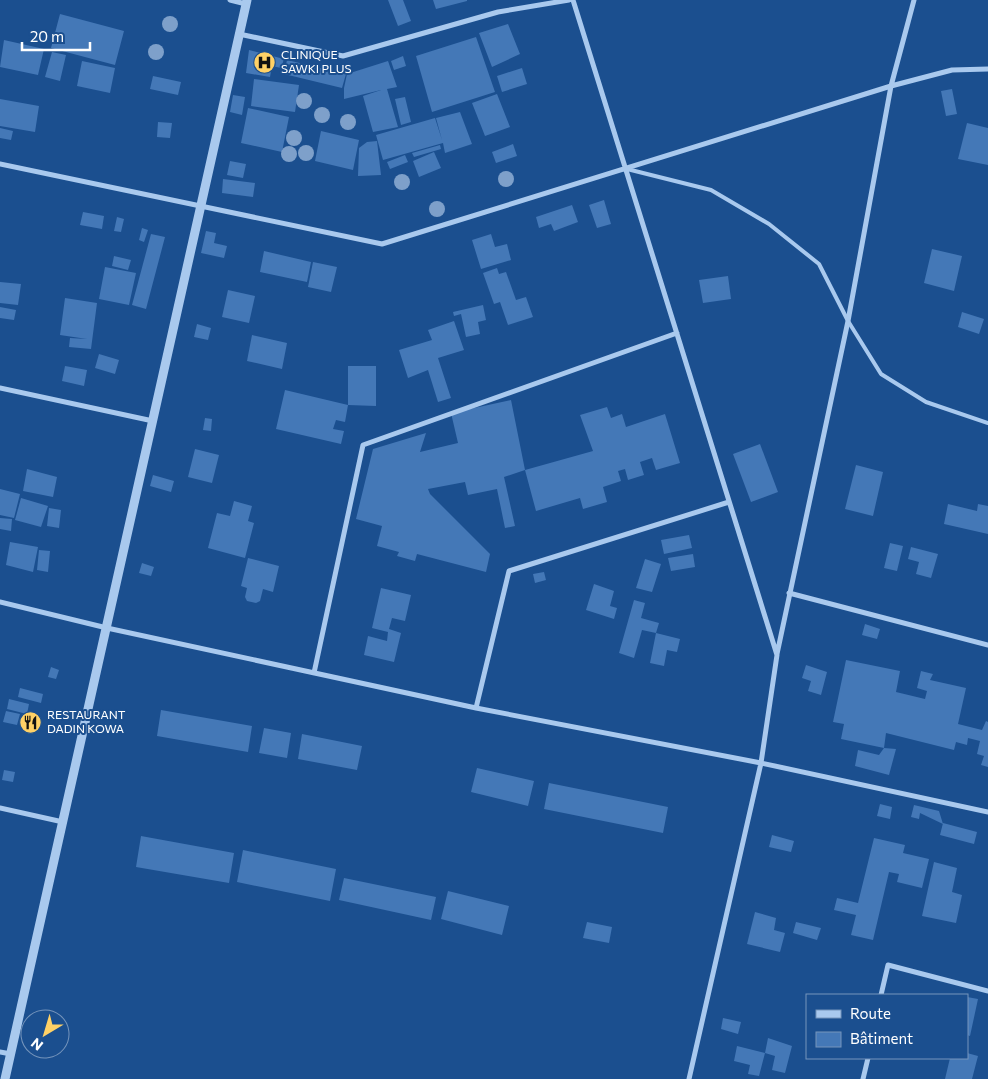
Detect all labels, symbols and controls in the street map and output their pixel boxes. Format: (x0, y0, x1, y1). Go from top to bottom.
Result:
scale bar (22, 20, 90, 52)
text: 20 m (30, 27, 64, 45)
place label: CLINIQUE SAWKI PLUS (281, 47, 351, 75)
hospital icon: CLINIQUE SAWKI PLUS (253, 50, 277, 74)
place label: RESTAURANT DADIN KOWA (47, 707, 126, 735)
restaurant icon: RESTAURANT DADIN KOWA (19, 710, 43, 734)
legend (806, 994, 968, 1059)
text: Route (850, 1004, 891, 1022)
north arrow (20, 1009, 70, 1059)
text: Bâtiment (850, 1029, 913, 1047)
text: N (27, 1035, 46, 1055)

